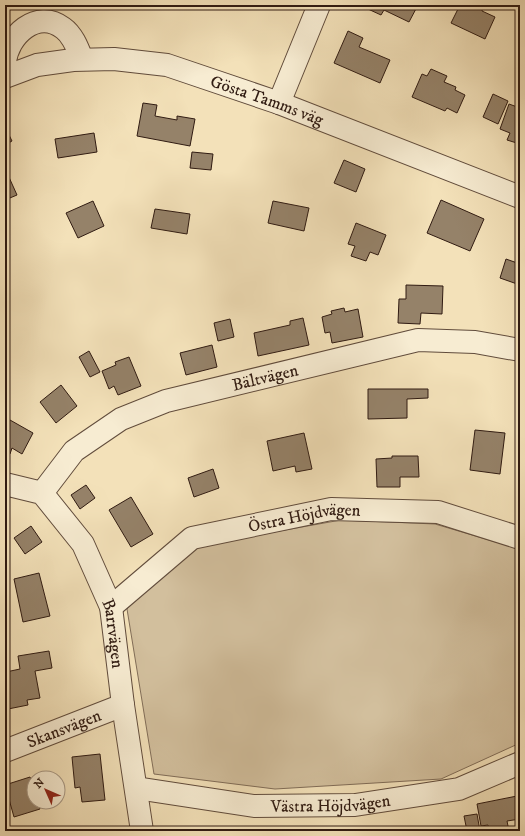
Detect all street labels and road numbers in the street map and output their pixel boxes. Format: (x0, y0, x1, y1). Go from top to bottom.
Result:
street label: Gösta Tamms väg (207, 71, 327, 132)
street label: Bältvägen (230, 359, 301, 397)
street label: Östra Höjdvägen (246, 499, 361, 538)
street label: Barrvägen (97, 595, 128, 670)
street label: Skansvägen (24, 705, 105, 753)
street label: Västra Höjdvägen (270, 790, 392, 818)

